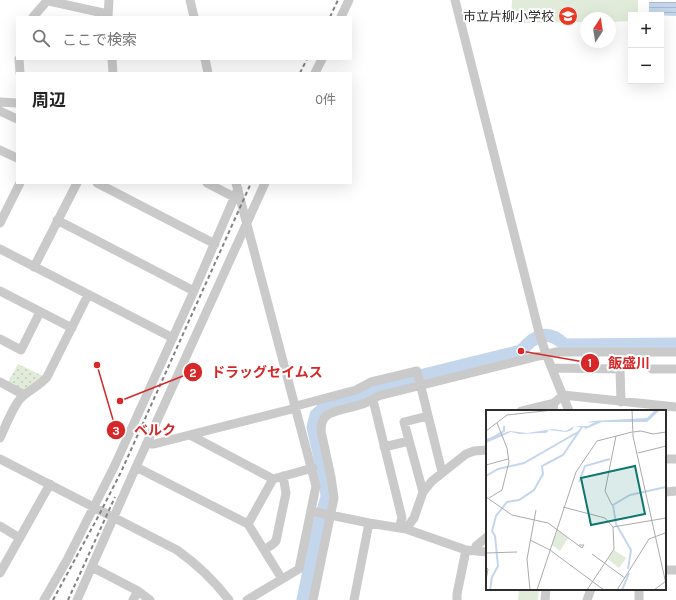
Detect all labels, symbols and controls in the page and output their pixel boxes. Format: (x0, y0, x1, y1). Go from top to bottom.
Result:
school or university icon: 市立片柳小学校 (557, 5, 579, 27)
place label: 市立片柳小学校 (463, 9, 554, 24)
north arrow (580, 12, 616, 48)
map controls (628, 12, 664, 84)
button: + (628, 12, 664, 48)
search box (16, 16, 352, 60)
icon: search (30, 27, 52, 49)
text: ここで検索 (62, 31, 137, 49)
button: − (628, 48, 664, 84)
text: 周辺 (32, 90, 66, 110)
text: 0件 (315, 92, 336, 107)
callout: 飯盛川 (580, 350, 658, 376)
text: 飯盛川 (608, 355, 650, 372)
text: 1 (588, 356, 592, 370)
callout: ドラッグセイムス (183, 359, 331, 385)
text: ドラッグセイムス (211, 364, 323, 381)
text: 2 (189, 366, 197, 380)
inset map (486, 410, 666, 590)
callout: ベルク (106, 417, 184, 443)
text: ベルク (134, 422, 176, 439)
text: 3 (112, 424, 120, 438)

